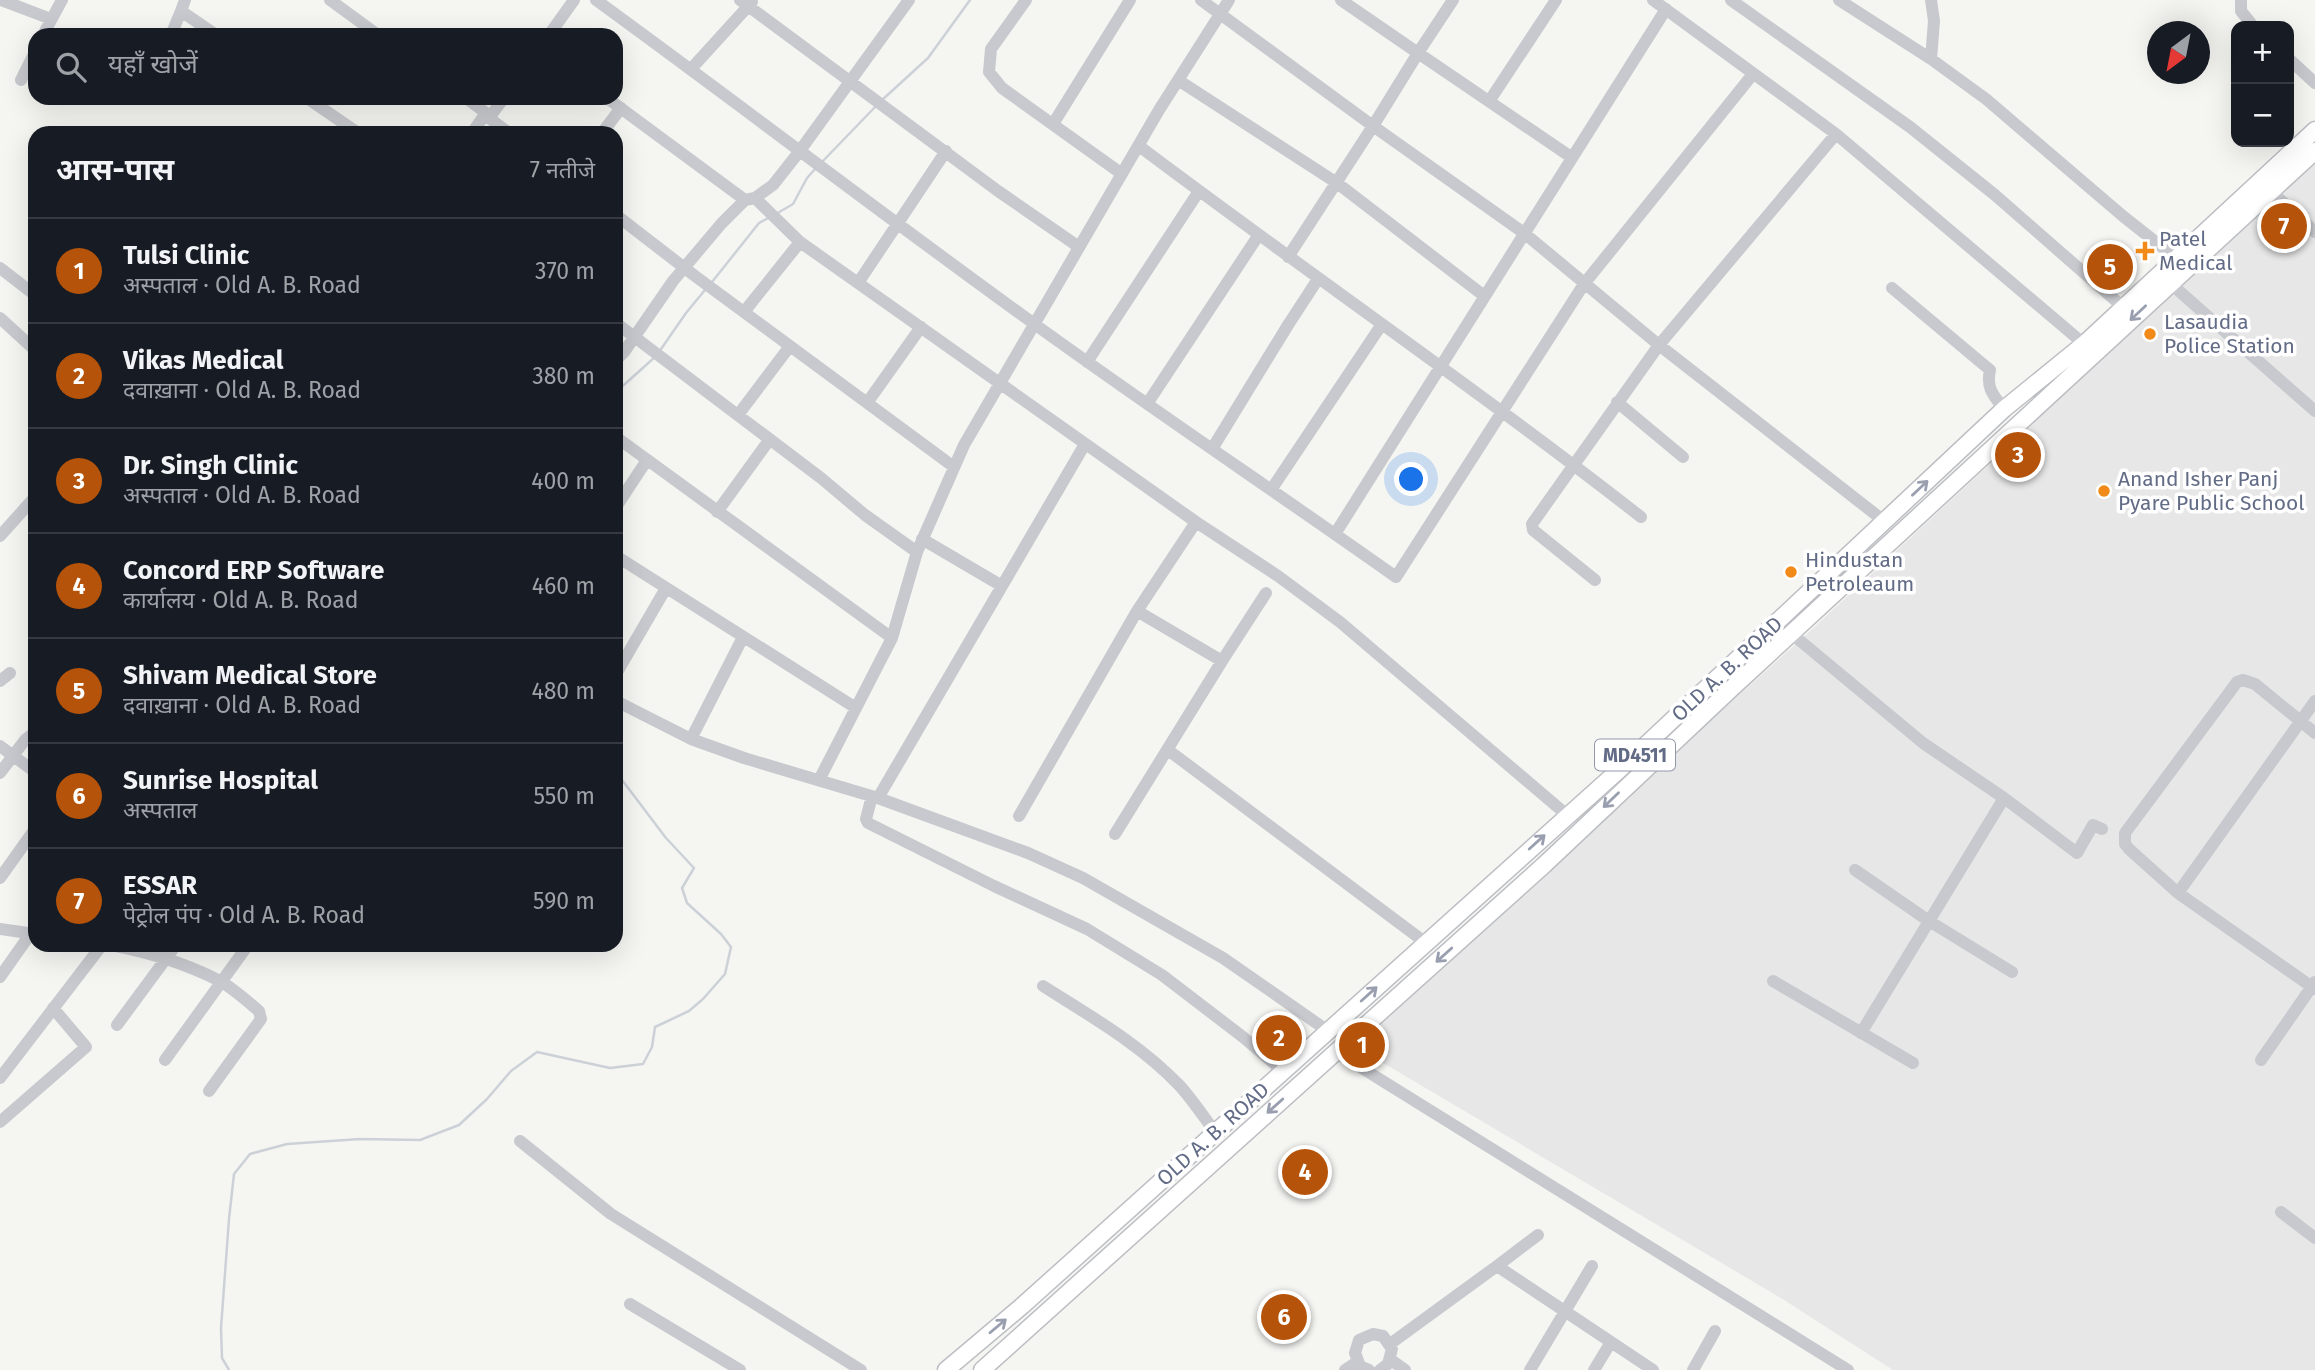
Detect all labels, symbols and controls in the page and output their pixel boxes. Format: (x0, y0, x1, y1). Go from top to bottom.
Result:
north arrow (2147, 21, 2210, 84)
map controls (2231, 21, 2294, 147)
button: + (2231, 21, 2294, 84)
search box (28, 28, 623, 105)
icon: search (52, 48, 90, 86)
text: यहाँ खोजें (108, 49, 198, 80)
button: − (2231, 84, 2294, 147)
text: आस-पास (56, 152, 174, 188)
text: 7 नतीजे (530, 156, 595, 184)
pin: 7 (2261, 200, 2307, 252)
place label: Patel Medical (2159, 226, 2232, 276)
text: Tulsi Clinic (123, 240, 249, 271)
pin: 5 (2087, 241, 2133, 293)
marker: Patel Medical (2137, 243, 2153, 259)
text: 1 (74, 257, 84, 285)
text: 370 m (535, 257, 595, 285)
text: अस्पताल · Old A. B. Road (123, 271, 361, 299)
one-way arrow (2129, 305, 2147, 321)
place label: Lasaudia Police Station (2164, 309, 2295, 359)
marker: Lasaudia Police Station (2142, 326, 2158, 342)
text: Vikas Medical (123, 345, 283, 376)
text: 2 (73, 362, 85, 390)
text: 380 m (532, 362, 595, 390)
text: दवाख़ाना · Old A. B. Road (123, 376, 361, 404)
pin: 3 (1995, 429, 2041, 481)
text: Dr. Singh Clinic (123, 450, 298, 481)
your location (1394, 462, 1428, 496)
place label: Anand Isher Panj Pyare Public School (2118, 466, 2304, 516)
text: 3 (73, 467, 85, 495)
text: 400 m (531, 467, 595, 495)
one-way arrow (1911, 479, 1928, 496)
text: अस्पताल · Old A. B. Road (123, 481, 361, 509)
marker: Anand Isher Panj Pyare Public School (2096, 483, 2112, 499)
place label: Hindustan Petroleaum (1805, 547, 1914, 597)
text: Concord ERP Software (123, 555, 384, 586)
marker: Hindustan Petroleaum (1783, 564, 1799, 580)
text: 4 (73, 572, 86, 600)
text: 460 m (532, 572, 595, 600)
text: कार्यालय · Old A. B. Road (123, 586, 358, 614)
street label: OLD A. B. ROAD (1666, 611, 1788, 727)
text: Shivam Medical Store (123, 660, 377, 691)
text: 5 (73, 677, 85, 705)
text: 480 m (531, 677, 595, 705)
text: दवाख़ाना · Old A. B. Road (123, 691, 361, 719)
road number: MD4511 (1595, 740, 1675, 770)
text: Sunrise Hospital (123, 765, 318, 796)
text: 6 (73, 782, 85, 810)
text: 550 m (533, 782, 595, 810)
one-way arrow (1603, 792, 1620, 809)
text: अस्पताल (123, 796, 197, 824)
one-way arrow (1528, 834, 1546, 850)
text: ESSAR (123, 870, 197, 901)
text: 7 (74, 887, 84, 915)
text: 590 m (533, 887, 595, 915)
text: पेट्रोल पंप · Old A. B. Road (123, 901, 365, 929)
one-way arrow (1436, 947, 1454, 963)
one-way arrow (1360, 986, 1377, 1003)
pin: 2 (1256, 1012, 1302, 1064)
pin: 1 (1339, 1019, 1385, 1071)
street label: OLD A. B. ROAD (1151, 1077, 1275, 1191)
one-way arrow (1266, 1098, 1284, 1114)
pin: 4 (1282, 1146, 1328, 1198)
pin: 6 (1261, 1291, 1307, 1343)
one-way arrow (989, 1318, 1007, 1334)

